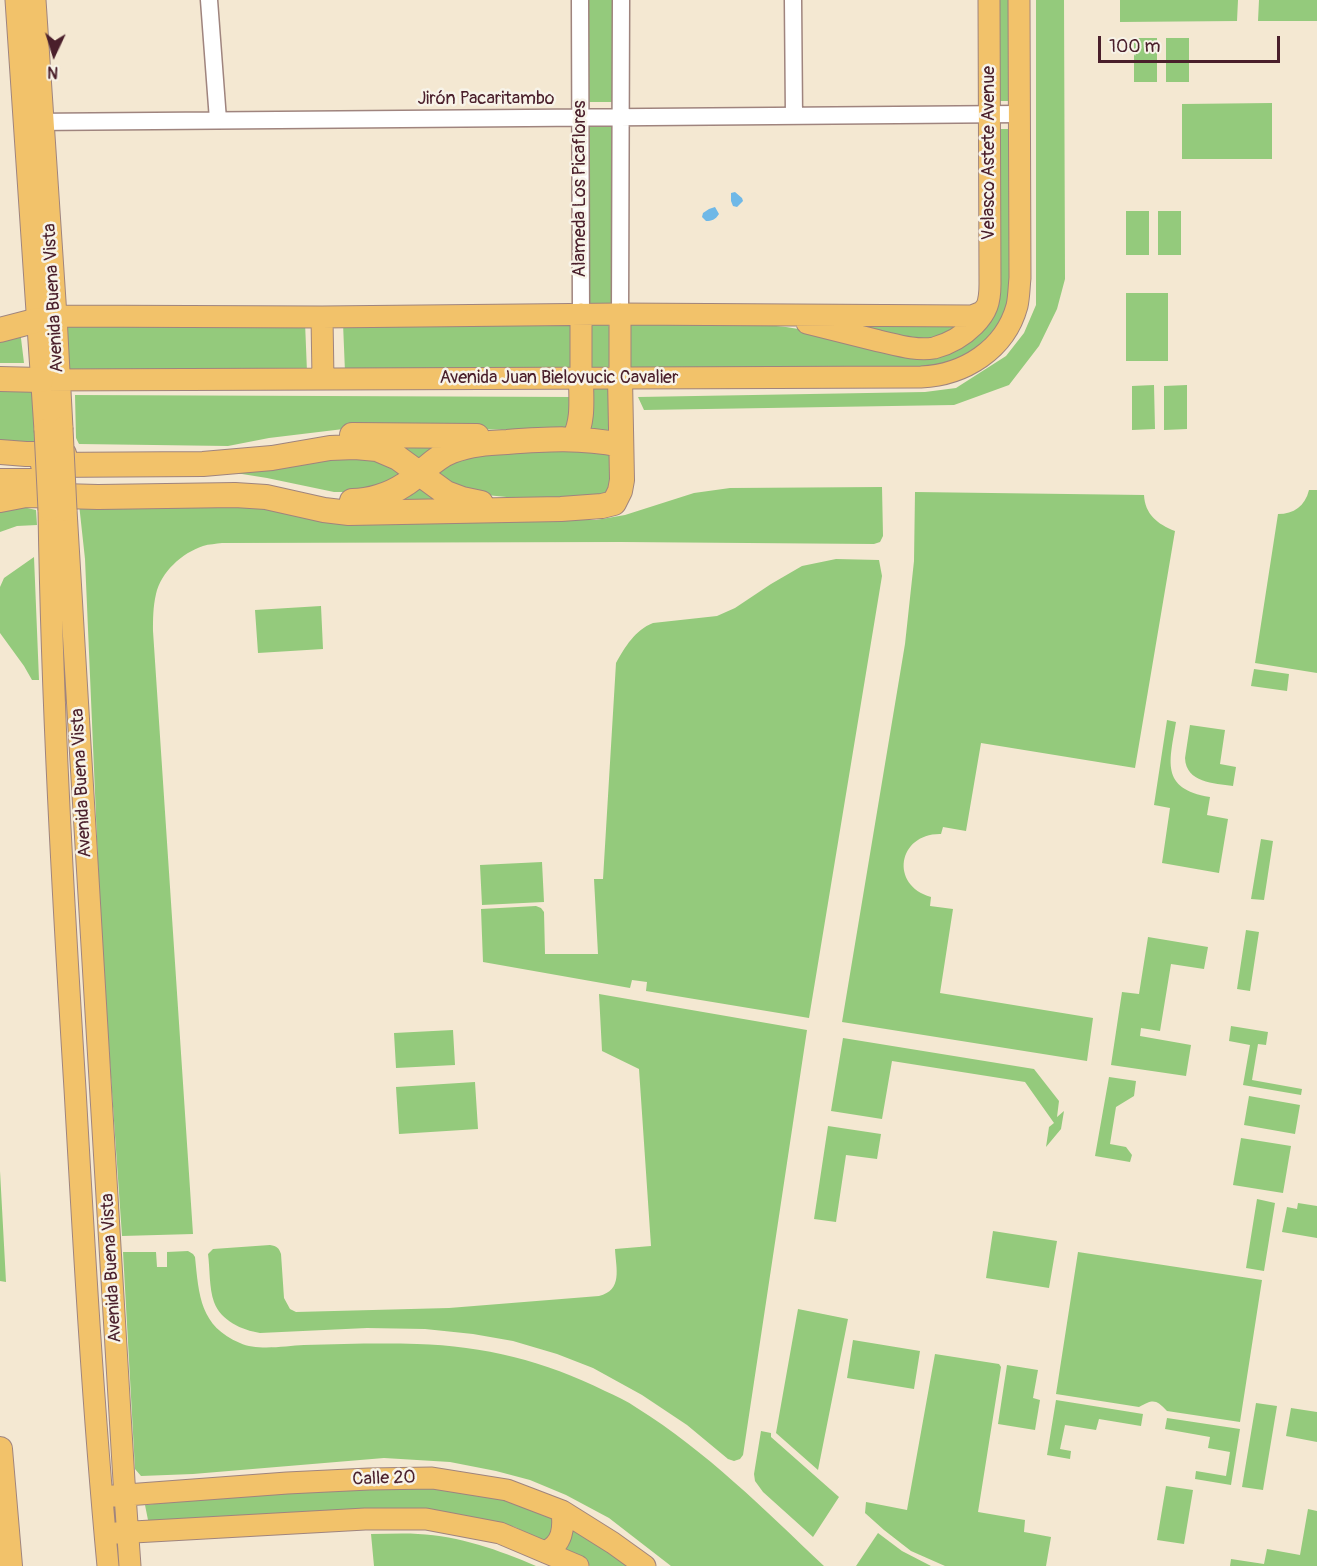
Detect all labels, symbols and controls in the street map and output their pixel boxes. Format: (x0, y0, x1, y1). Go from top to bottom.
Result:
north arrow (24, 24, 84, 84)
scale bar (1101, 24, 1282, 62)
text: 100 m (1109, 35, 1161, 58)
text: N (47, 62, 59, 82)
street label: Velasco Astete Avenue (978, 66, 1000, 240)
street label: Jirón Pacaritambo (417, 88, 555, 110)
street label: Alameda Los Picaflores (569, 101, 591, 277)
street label: Avenida Buena Vista (39, 223, 69, 373)
street label: Avenida Juan Bielovucic Cavalier (440, 367, 678, 389)
street label: Avenida Buena Vista (67, 708, 97, 858)
street label: Avenida Buena Vista (97, 1193, 127, 1343)
street label: Calle 20 (352, 1467, 416, 1491)

